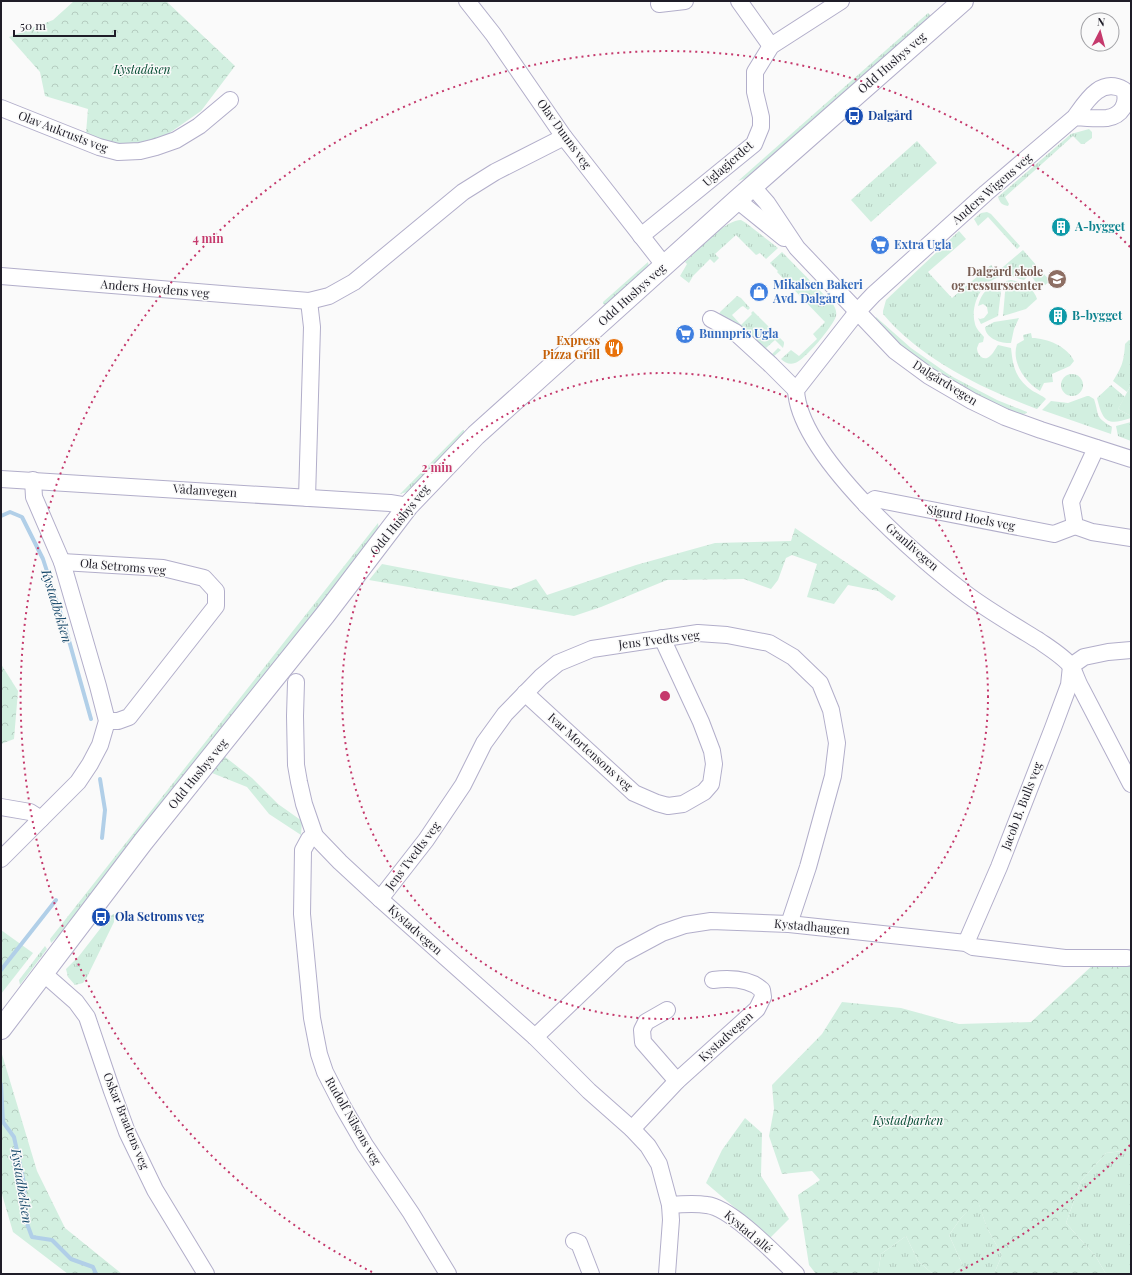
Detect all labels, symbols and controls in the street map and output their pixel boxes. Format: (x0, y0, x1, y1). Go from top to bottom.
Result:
scale bar (14, 12, 115, 38)
north arrow (1080, 12, 1120, 52)
text: N (1096, 14, 1106, 29)
text: 50 m (20, 17, 46, 33)
street label: Odd Husbys veg (854, 28, 930, 96)
park label: Kystadåsen (112, 61, 171, 77)
street label: Olav Duuns veg (534, 95, 596, 172)
bus stop icon: Dalgård (843, 105, 865, 127)
street label: Olav Aukrusts veg (16, 107, 111, 156)
place label: Dalgård (868, 107, 913, 123)
street label: Uglagjerdet (699, 136, 756, 190)
street label: Anders Wigens veg (947, 149, 1035, 228)
building icon: A-bygget (1050, 216, 1072, 238)
place label: A-bygget (1074, 218, 1126, 234)
text: 4 min (192, 230, 224, 246)
supermarket icon: Extra Ugla (869, 234, 891, 256)
place label: Extra Ugla (894, 236, 952, 252)
street label: Odd Husbys veg (594, 259, 669, 329)
place label: Dalgård skole og ressurssenter (951, 263, 1043, 293)
school or university icon: Dalgård skole og ressurssenter (1046, 268, 1068, 290)
street label: Anders Hovdens veg (99, 275, 211, 301)
place label: Mikalsen Bakeri Avd. Dalgård (772, 276, 863, 306)
shop icon: Mikalsen Bakeri Avd. Dalgård (748, 281, 770, 303)
building icon: B-bygget (1047, 305, 1069, 327)
place label: B-bygget (1072, 307, 1123, 323)
supermarket icon: Bunnpris Ugla (674, 323, 696, 345)
place label: Bunnpris Ugla (699, 325, 779, 341)
place label: Express Pizza Grill (542, 332, 600, 362)
restaurant icon: Express Pizza Grill (603, 337, 625, 359)
street label: Dalgårdvegen (910, 356, 981, 408)
text: 2 min (422, 459, 453, 475)
street label: Vådanvegen (172, 480, 238, 500)
street label: Odd Husbys veg (366, 480, 433, 558)
street label: Sigurd Hoels veg (926, 501, 1017, 534)
street label: Granlivegen (883, 519, 942, 574)
street label: Ola Setroms veg (79, 554, 167, 578)
water label: Kystadbekken (38, 566, 77, 644)
street label: Jens Tvedts veg (616, 626, 701, 652)
centre of rings (658, 689, 672, 703)
street label: Ivar Mortensons veg (545, 709, 637, 794)
street label: Odd Husbys veg (164, 734, 231, 812)
street label: Jacob B. Bulls veg (997, 759, 1045, 853)
street label: Jens Tvedts veg (381, 817, 444, 894)
street label: Kystadvegen (385, 901, 446, 958)
bus stop icon: Ola Setroms veg (90, 906, 112, 928)
place label: Ola Setroms veg (115, 908, 204, 924)
street label: Kystadhaugen (774, 915, 851, 937)
street label: Kystadvegen (695, 1008, 756, 1065)
street label: Oskar Braatens veg (100, 1070, 154, 1172)
street label: Rudolf Nilsens veg (322, 1074, 386, 1168)
park label: Kystadparken (872, 1112, 943, 1128)
water label: Kystadbekken (8, 1146, 37, 1225)
street label: Kystad allé (721, 1206, 776, 1256)

